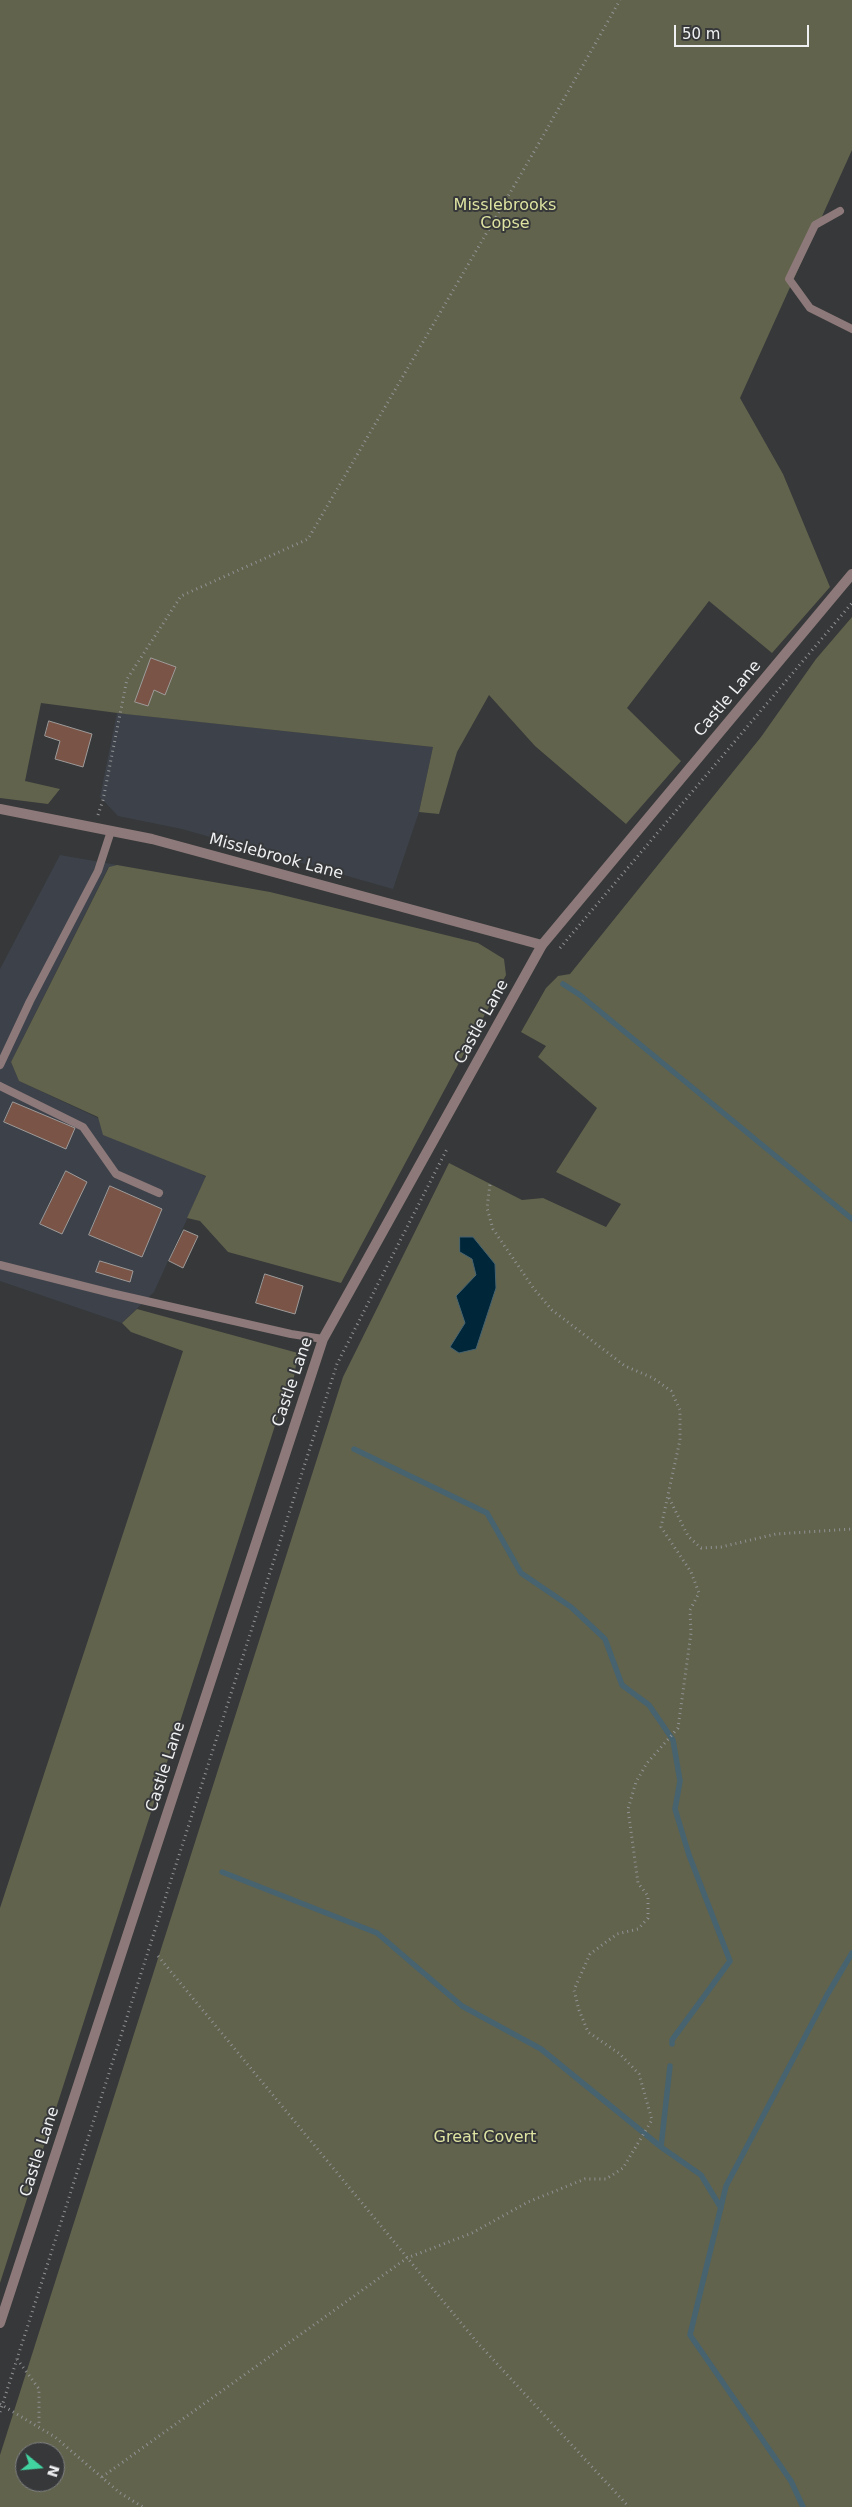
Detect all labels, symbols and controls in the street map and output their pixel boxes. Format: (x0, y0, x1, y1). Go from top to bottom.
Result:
scale bar (677, 15, 812, 47)
text: 50 m (682, 25, 720, 43)
park label: Misslebrooks Copse (454, 196, 556, 234)
street label: Castle Lane (691, 657, 765, 741)
street label: Misslebrook Lane (207, 830, 345, 884)
street label: Castle Lane (451, 976, 513, 1068)
street label: Castle Lane (269, 1335, 317, 1429)
street label: Castle Lane (142, 1719, 190, 1815)
street label: Castle Lane (16, 2104, 64, 2200)
park label: Great Covert (434, 2128, 536, 2148)
north arrow (15, 2442, 65, 2492)
text: N (44, 2463, 63, 2479)

